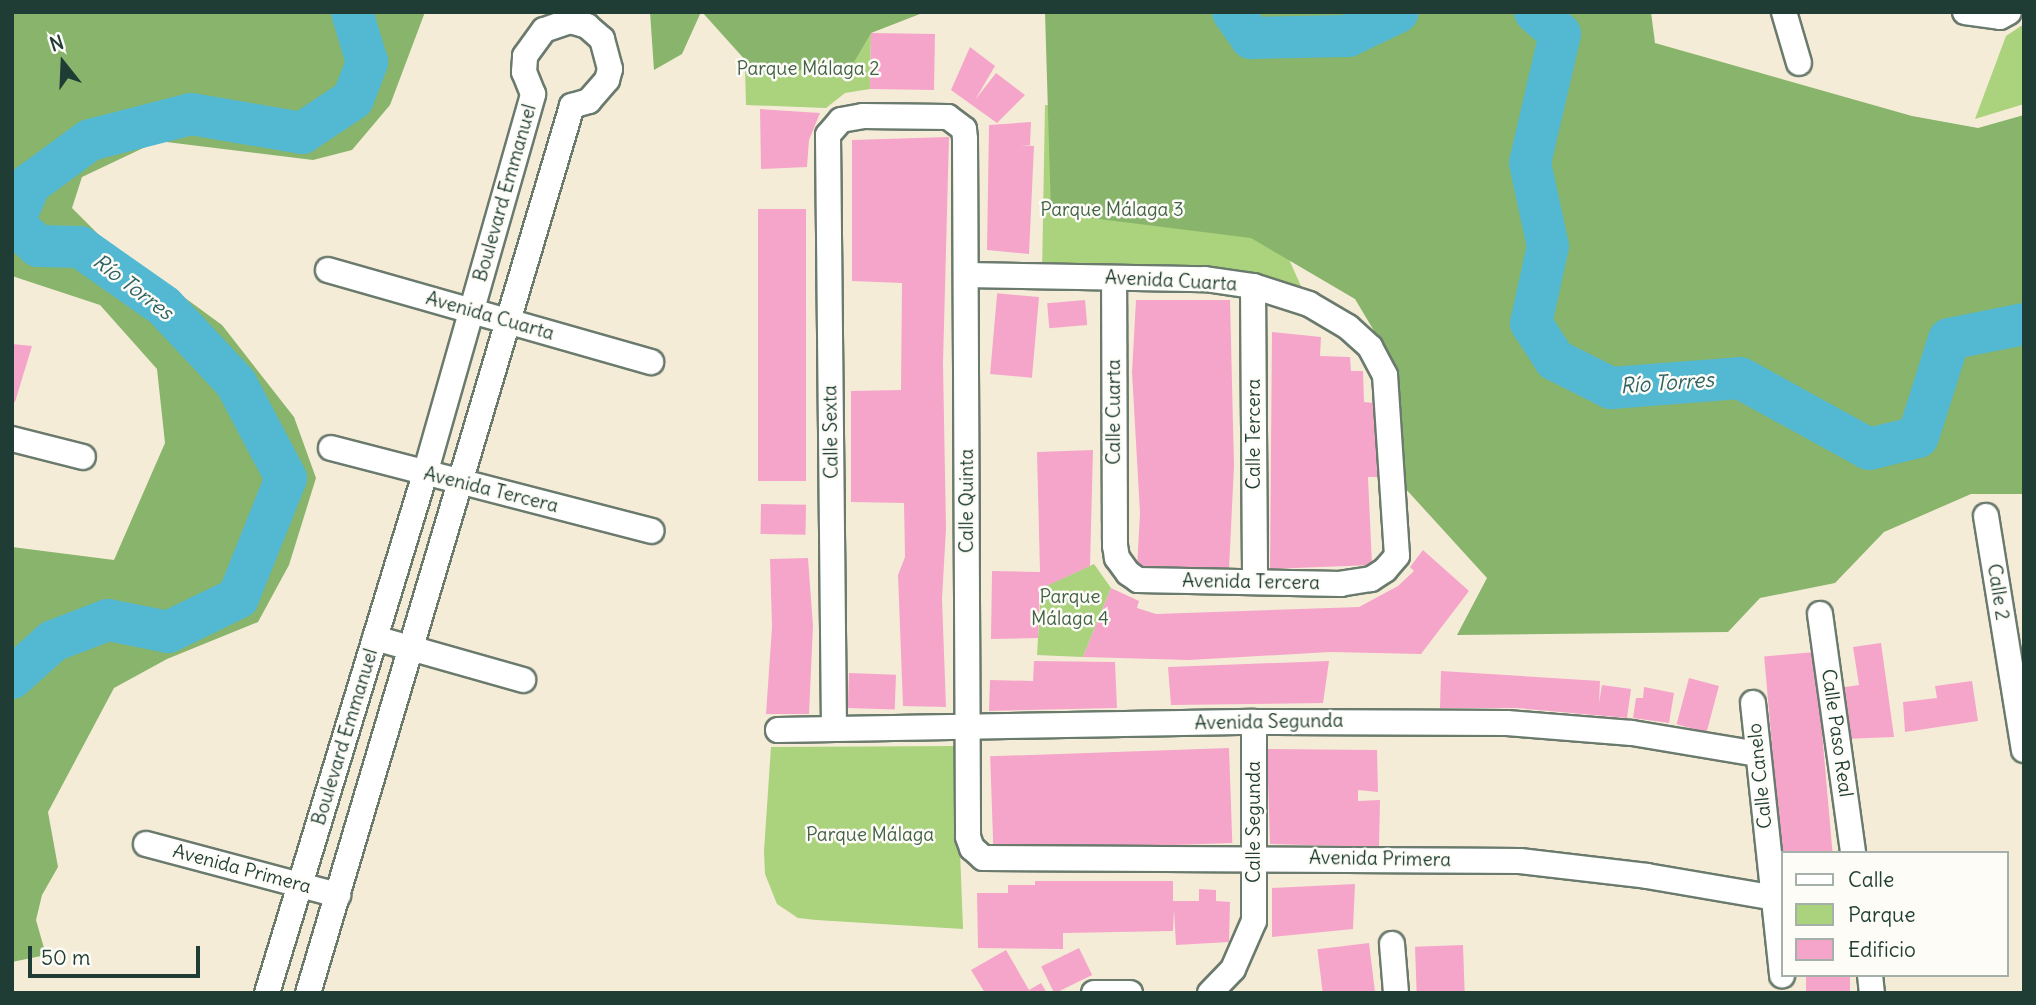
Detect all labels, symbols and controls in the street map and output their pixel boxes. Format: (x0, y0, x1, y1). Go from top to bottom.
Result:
north arrow (28, 28, 98, 98)
text: N (47, 30, 66, 56)
park label: Parque Málaga 2 (736, 58, 880, 80)
street label: Boulevard Emmanuel (469, 102, 541, 284)
park label: Parque Málaga 3 (1040, 199, 1184, 221)
water label: Río Torres (88, 249, 178, 325)
street label: Avenida Cuarta (1104, 266, 1238, 296)
street label: Avenida Cuarta (423, 287, 557, 345)
street label: Calle Cuarta (1103, 359, 1125, 465)
water label: Río Torres (1619, 367, 1715, 399)
street label: Calle Tercera (1243, 379, 1265, 489)
street label: Calle Sexta (819, 385, 843, 479)
street label: Calle Quinta (956, 449, 978, 553)
street label: Avenida Tercera (421, 462, 561, 518)
street label: Calle 2 (1982, 562, 2014, 622)
street label: Avenida Tercera (1182, 569, 1320, 595)
park label: Parque Málaga 4 (1031, 586, 1109, 630)
street label: Boulevard Emmanuel (307, 646, 383, 828)
street label: Calle Paso Real (1817, 667, 1857, 799)
street label: Avenida Segunda (1194, 709, 1344, 735)
street label: Calle Canelo (1743, 722, 1777, 830)
street label: Calle Segunda (1243, 761, 1265, 883)
park label: Parque Málaga (806, 824, 934, 846)
street label: Avenida Primera (170, 840, 314, 898)
street label: Avenida Primera (1309, 846, 1451, 872)
legend (1780, 851, 2008, 977)
text: Calle (1848, 866, 1894, 893)
text: Parque (1848, 901, 1916, 928)
scale bar (32, 932, 203, 976)
text: Edificio (1848, 936, 1916, 963)
text: 50 m (41, 944, 90, 971)

